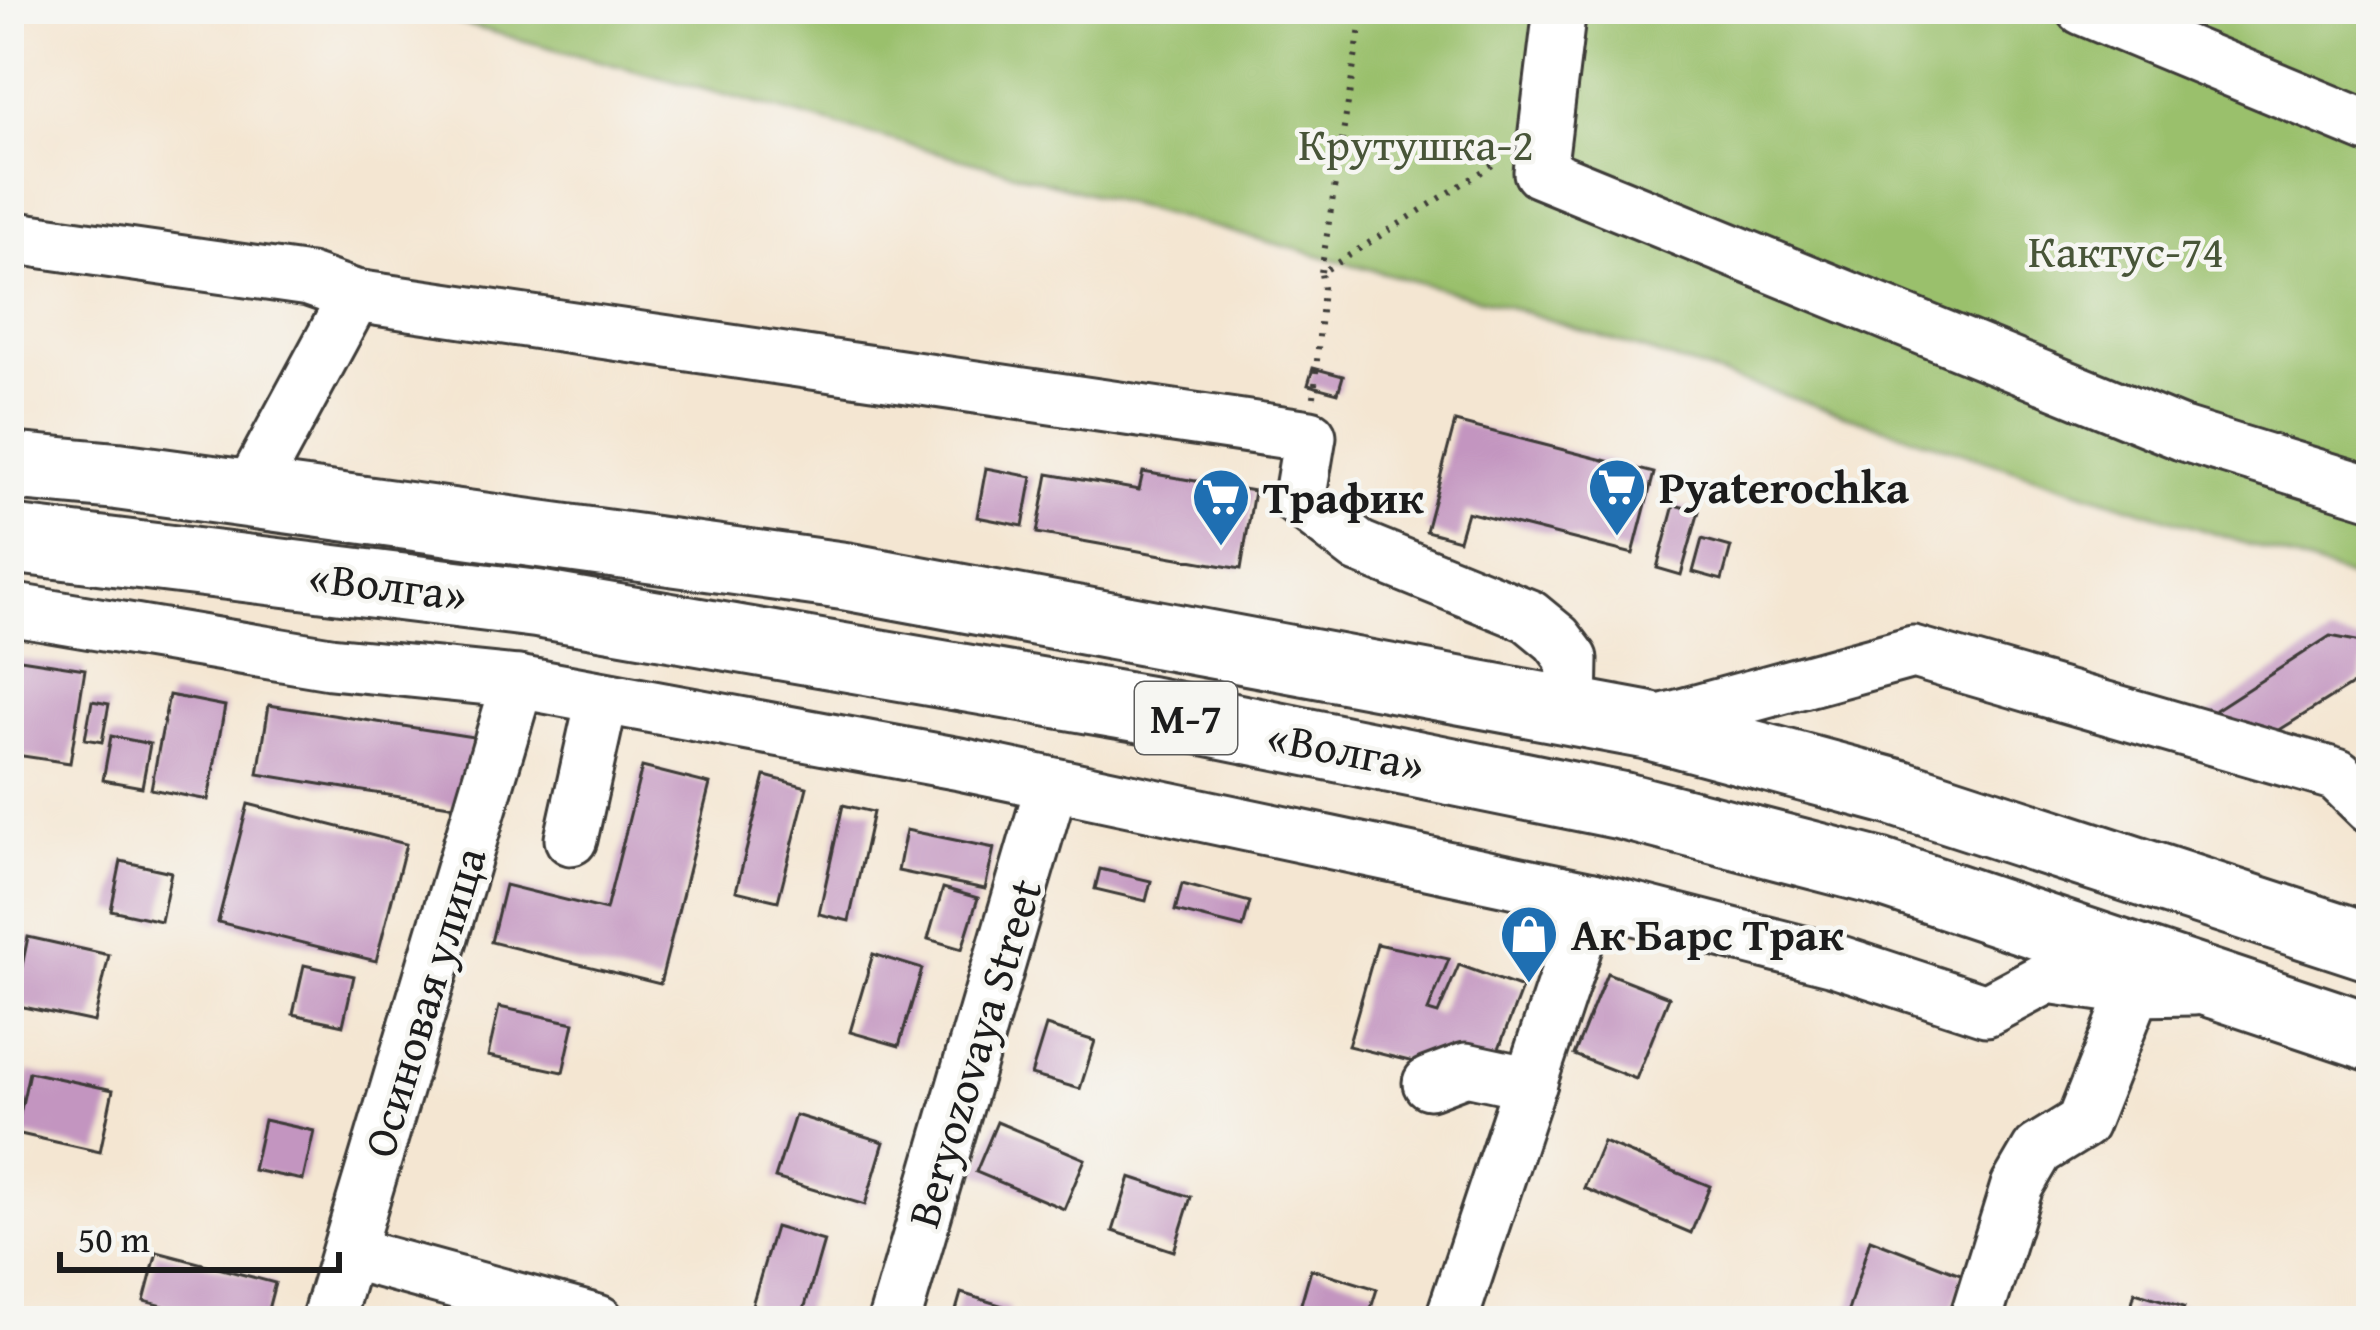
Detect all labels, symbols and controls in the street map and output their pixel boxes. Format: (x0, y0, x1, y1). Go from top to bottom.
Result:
park label: Крутушка-2 (1298, 111, 1534, 176)
park label: Кактус-74 (2028, 218, 2224, 283)
place label: Pyaterochka (1659, 454, 1909, 519)
supermarket icon: Pyaterochka (1586, 456, 1648, 538)
place label: Трафик (1263, 464, 1424, 529)
supermarket icon: Трафик (1190, 466, 1252, 548)
street label: «Волга» (306, 543, 471, 626)
road number: М-7 (1135, 682, 1237, 754)
street label: «Волга» (1262, 703, 1430, 797)
street label: Осиновая улица (346, 838, 502, 1165)
street label: Beryozovaya Street (890, 871, 1057, 1235)
place label: Ак Барс Трак (1571, 901, 1844, 966)
shop icon: Ак Барс Трак (1498, 903, 1560, 985)
scale bar (60, 1198, 339, 1272)
text: 50 m (78, 1212, 150, 1265)

